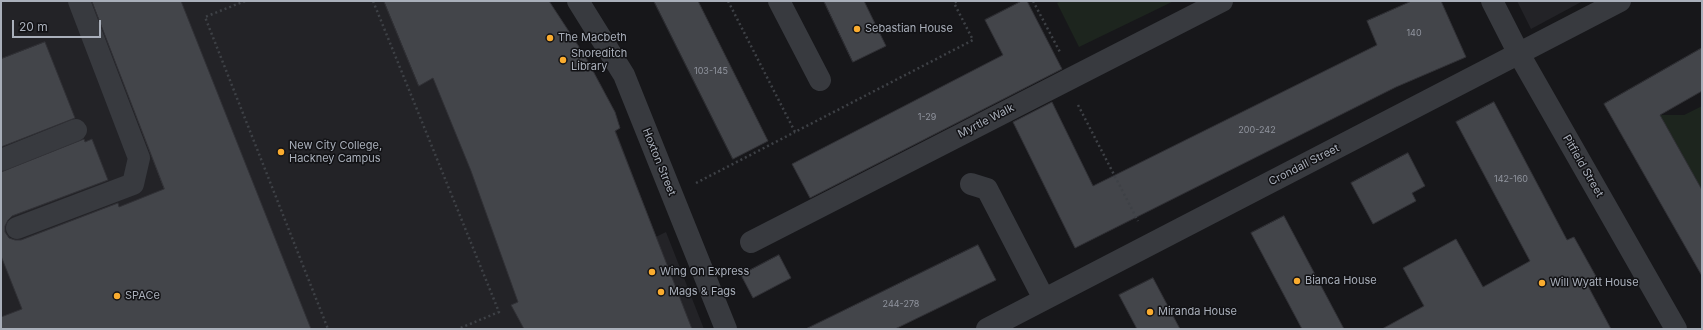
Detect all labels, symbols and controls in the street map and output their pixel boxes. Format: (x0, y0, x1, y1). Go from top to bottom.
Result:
scale bar (14, 12, 103, 38)
text: 20 m (19, 19, 48, 34)
place label: Sebastian House (865, 22, 953, 36)
marker: Sebastian House (852, 24, 862, 34)
house number: 140 (1406, 28, 1422, 38)
place label: The Macbeth (558, 31, 627, 45)
marker: The Macbeth (545, 33, 555, 43)
place label: Shoreditch Library (571, 47, 627, 73)
marker: Shoreditch Library (558, 55, 568, 65)
house number: 103-145 (694, 66, 728, 76)
street label: Myrtle Walk (956, 101, 1016, 141)
house number: 1-29 (918, 112, 936, 122)
house number: 200-242 (1238, 125, 1276, 135)
street label: Hoxton Street (639, 126, 679, 198)
street label: Pitfield Street (1560, 133, 1606, 199)
place label: New City College, Hackney Campus (289, 139, 382, 165)
street label: Crondall Street (1266, 142, 1342, 188)
marker: New City College, Hackney Campus (276, 147, 286, 157)
house number: 142-160 (1494, 174, 1528, 184)
place label: Wing On Express (660, 265, 749, 279)
marker: Wing On Express (647, 267, 657, 277)
place label: Bianca House (1305, 274, 1377, 288)
marker: Bianca House (1292, 276, 1302, 286)
place label: Will Wyatt House (1550, 276, 1639, 290)
marker: Will Wyatt House (1537, 278, 1547, 288)
place label: Mags & Fags (669, 285, 736, 299)
marker: Mags & Fags (656, 287, 666, 297)
place label: SPACe (125, 289, 160, 303)
marker: SPACe (112, 291, 122, 301)
house number: 244-278 (883, 299, 919, 309)
place label: Miranda House (1158, 305, 1237, 319)
marker: Miranda House (1145, 307, 1155, 317)

